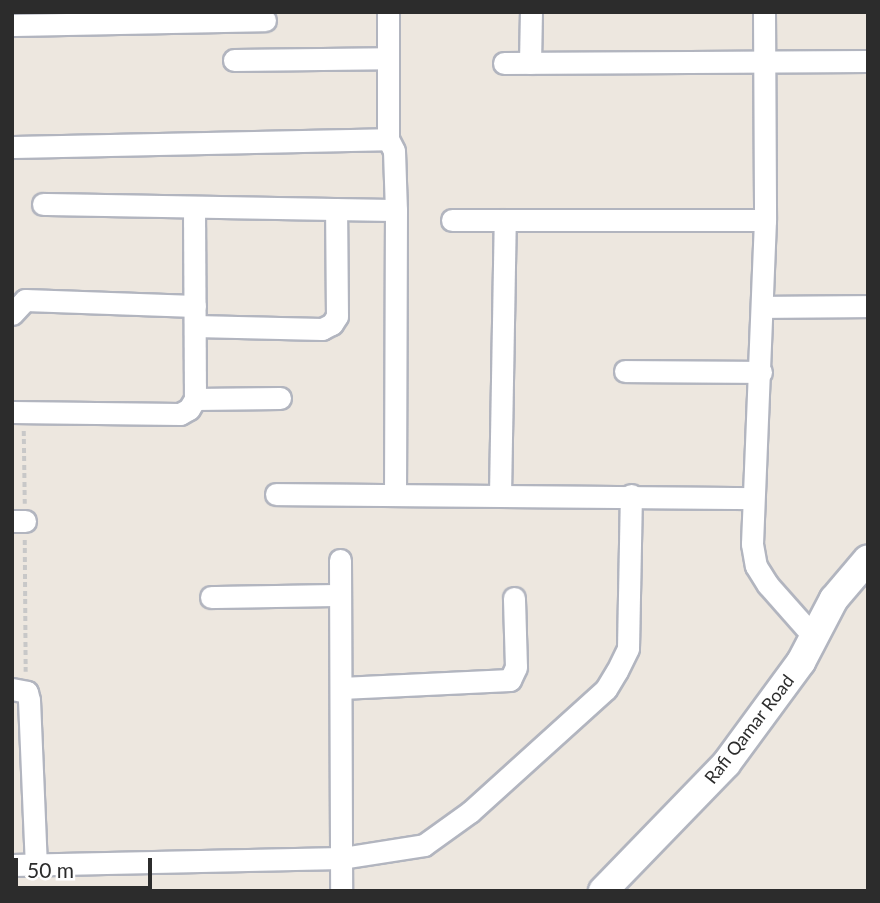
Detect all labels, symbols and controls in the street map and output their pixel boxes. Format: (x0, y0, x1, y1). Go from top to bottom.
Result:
street label: Rafi Qamar Road (700, 670, 798, 788)
scale bar (18, 844, 156, 888)
text: 50 m (27, 857, 74, 882)

